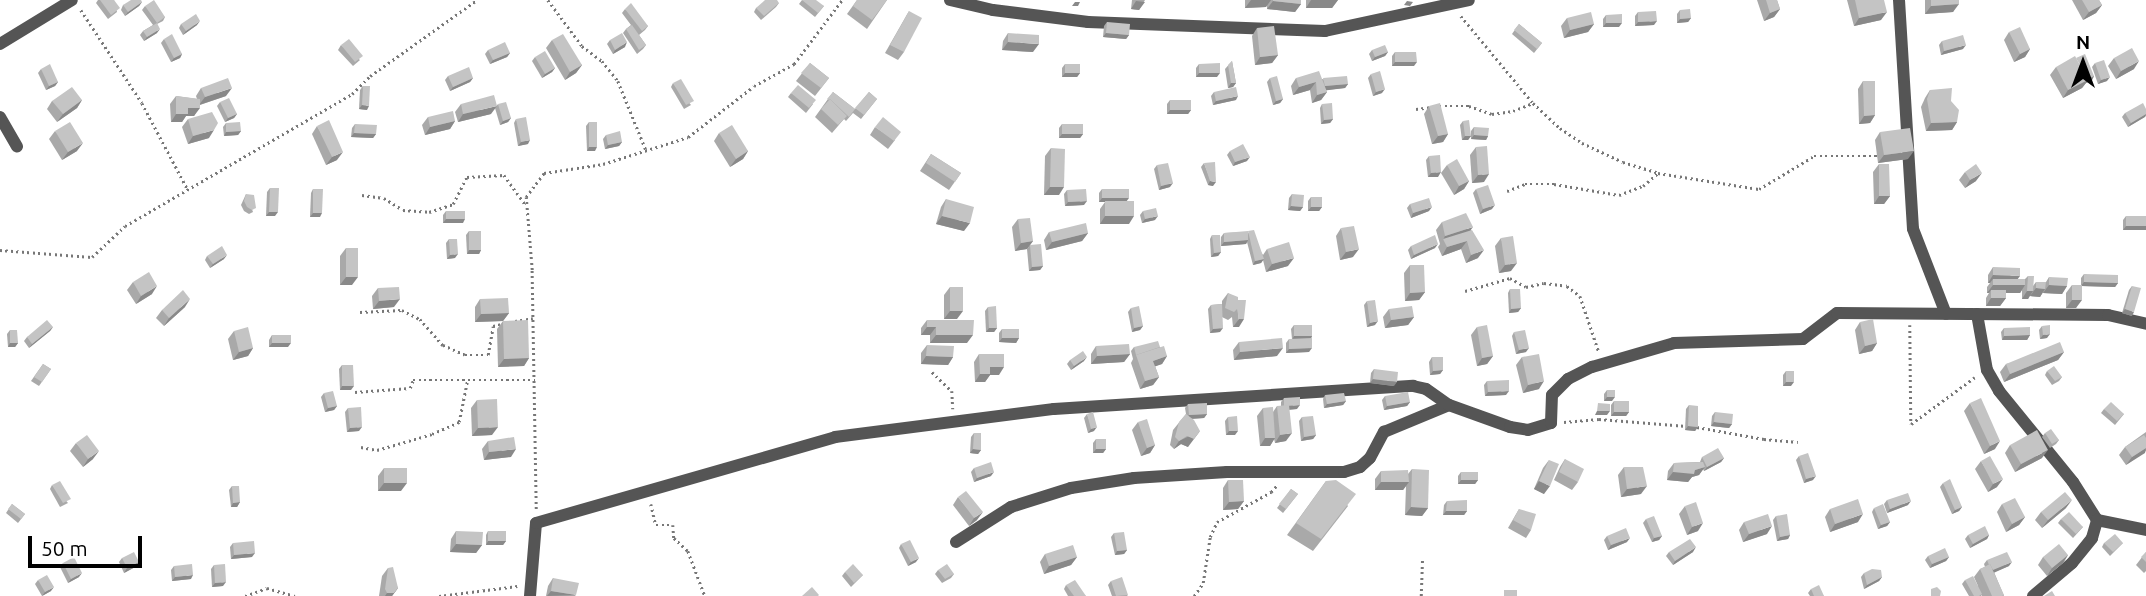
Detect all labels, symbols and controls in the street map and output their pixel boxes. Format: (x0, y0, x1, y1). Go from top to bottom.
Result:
north arrow (2048, 28, 2118, 98)
text: N (2076, 31, 2090, 53)
scale bar (32, 522, 145, 566)
text: 50 m (41, 536, 88, 560)

